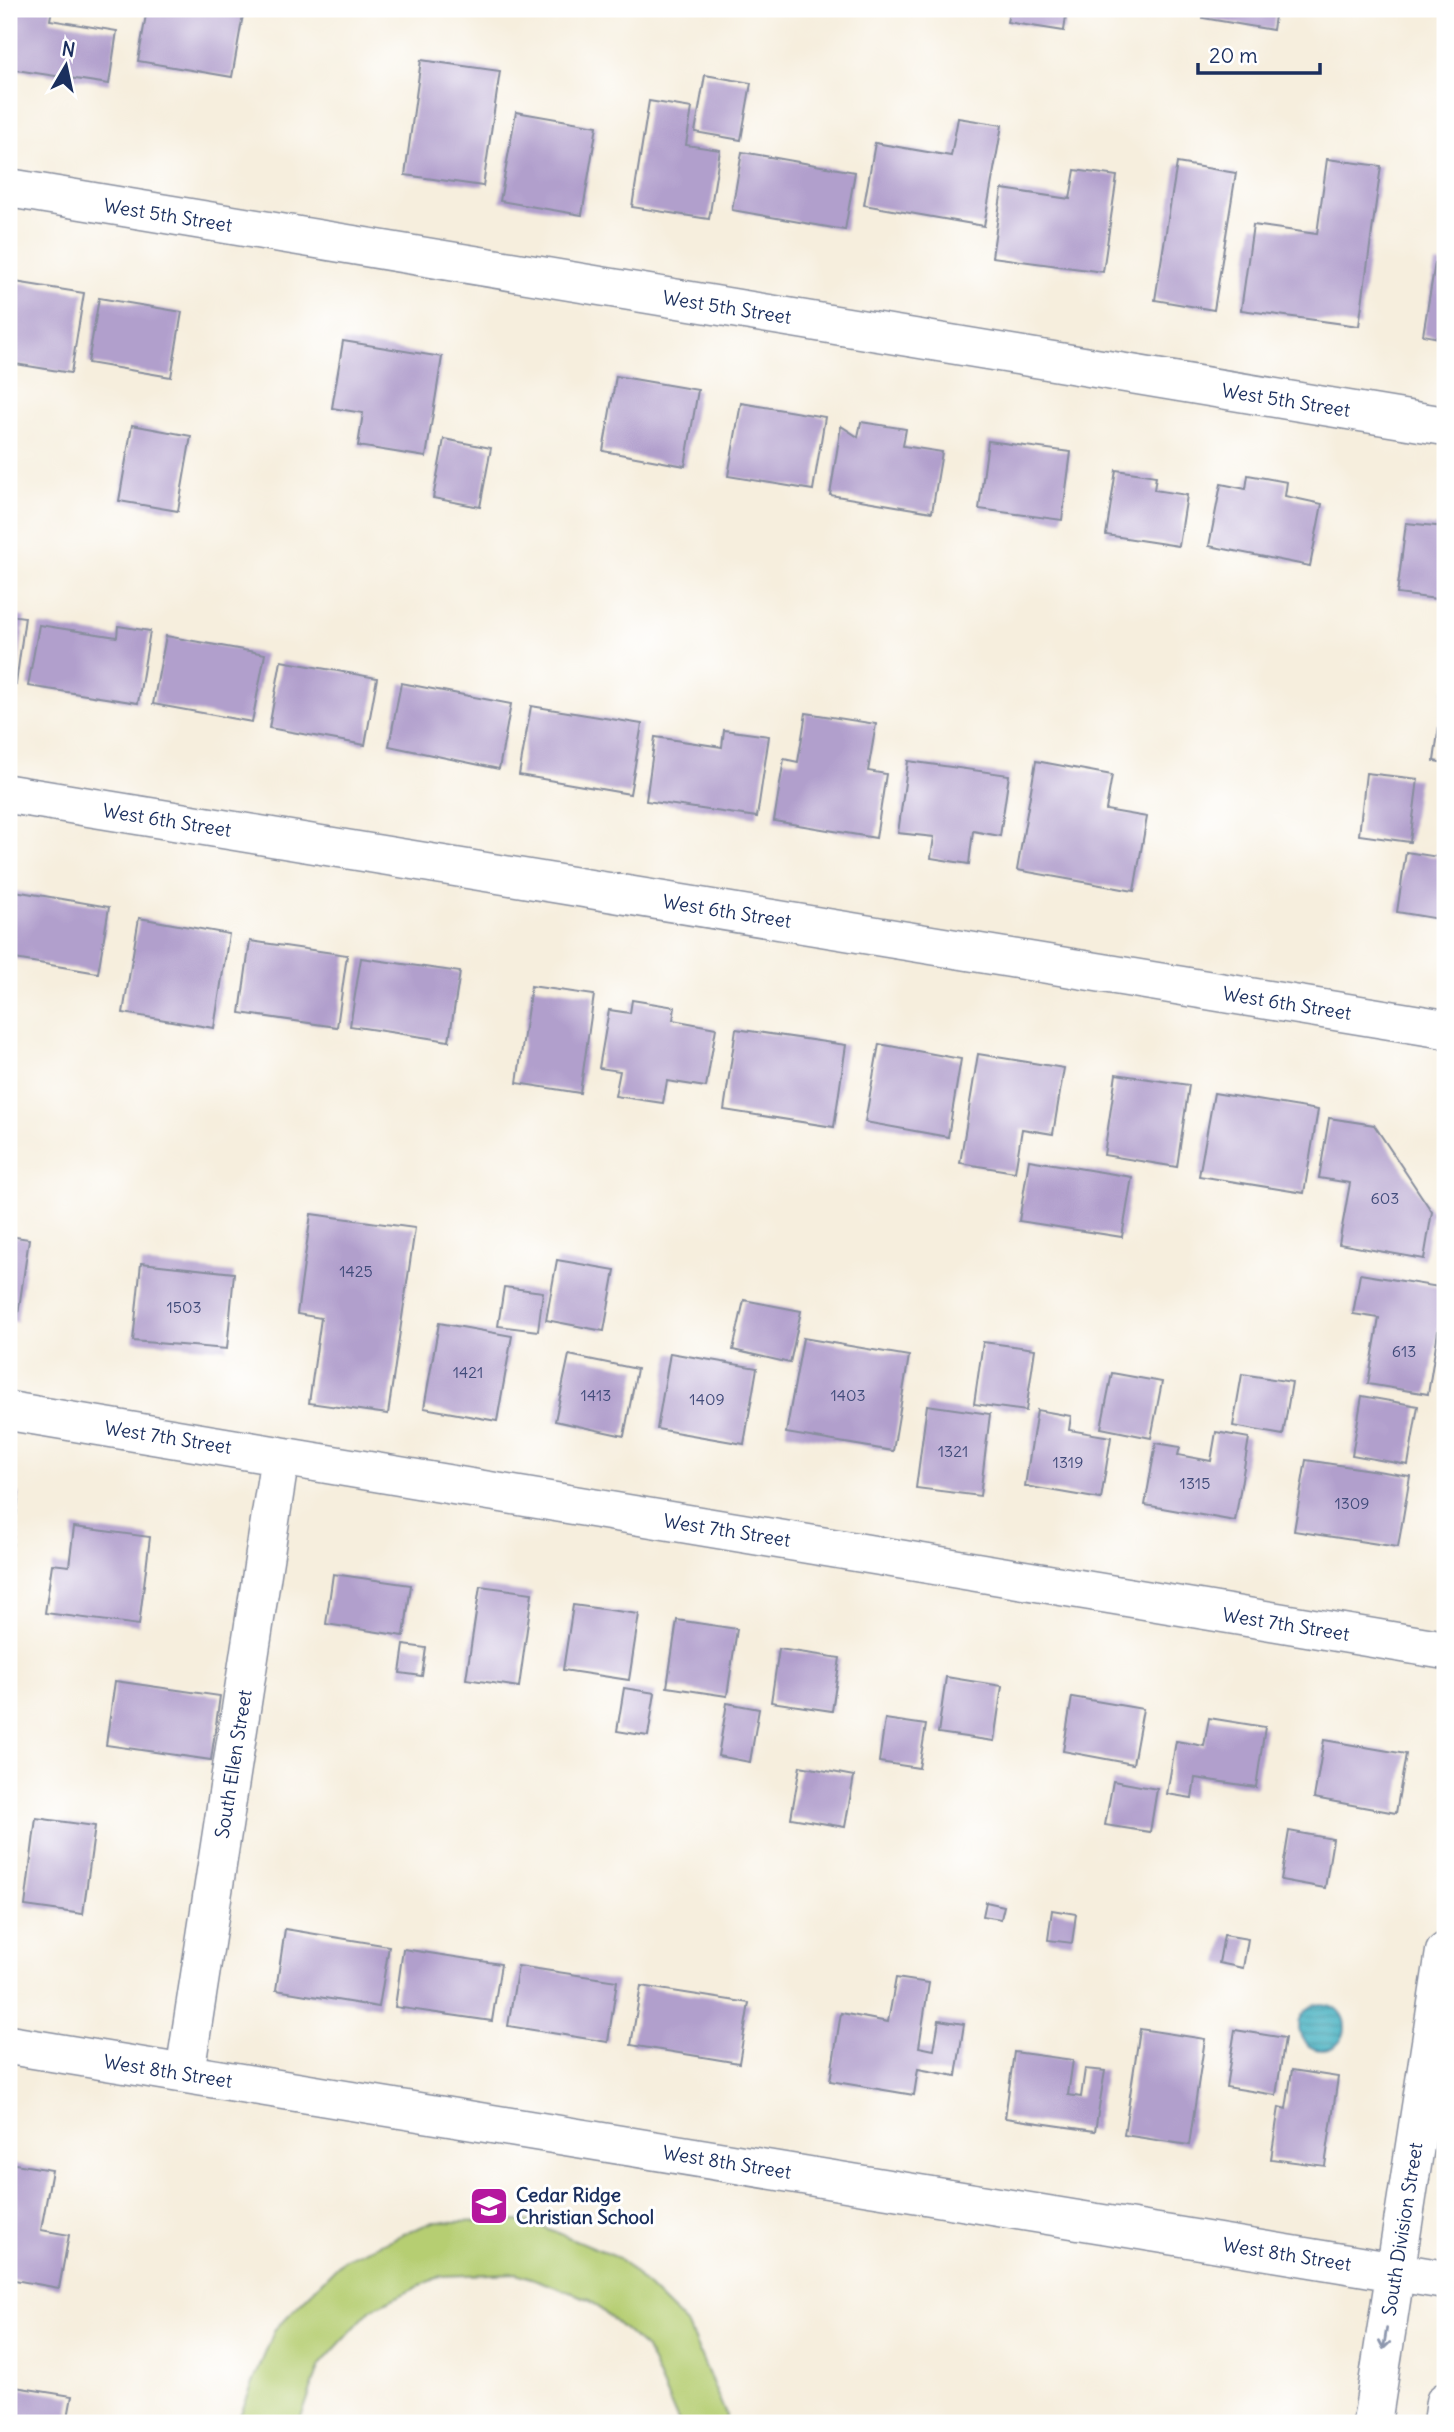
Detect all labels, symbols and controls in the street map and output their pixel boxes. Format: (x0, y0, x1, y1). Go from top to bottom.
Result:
north arrow (32, 32, 102, 102)
scale bar (1198, 32, 1321, 76)
text: N (60, 36, 77, 62)
text: 20 m (1209, 42, 1258, 69)
street label: West 5th Street (102, 193, 234, 237)
street label: West 5th Street (661, 285, 793, 329)
street label: West 5th Street (1220, 378, 1352, 422)
street label: West 6th Street (101, 798, 233, 842)
street label: West 6th Street (661, 889, 793, 933)
street label: West 6th Street (1221, 981, 1353, 1025)
house number: 603 (1371, 1188, 1399, 1208)
house number: 1425 (339, 1261, 373, 1281)
house number: 1503 (166, 1297, 202, 1317)
house number: 613 (1392, 1341, 1416, 1361)
house number: 1421 (453, 1362, 483, 1382)
house number: 1413 (581, 1385, 611, 1405)
house number: 1403 (830, 1385, 866, 1405)
house number: 1409 (689, 1389, 725, 1409)
street label: West 7th Street (103, 1415, 233, 1459)
house number: 1321 (938, 1441, 968, 1461)
house number: 1319 (1053, 1452, 1083, 1472)
house number: 1315 (1180, 1473, 1210, 1493)
house number: 1309 (1334, 1493, 1370, 1513)
street label: West 7th Street (662, 1508, 792, 1552)
street label: West 7th Street (1221, 1602, 1351, 1646)
street label: South Ellen Street (209, 1688, 257, 1840)
street label: West 8th Street (102, 2049, 234, 2093)
street label: West 8th Street (661, 2140, 793, 2184)
street label: South Division Street (1376, 2141, 1428, 2317)
place label: Cedar Ridge Christian School (516, 2183, 654, 2229)
school or university icon: Cedar Ridge Christian School (468, 2185, 510, 2227)
street label: West 8th Street (1221, 2232, 1353, 2276)
one-way arrow (1378, 2327, 1391, 2350)

